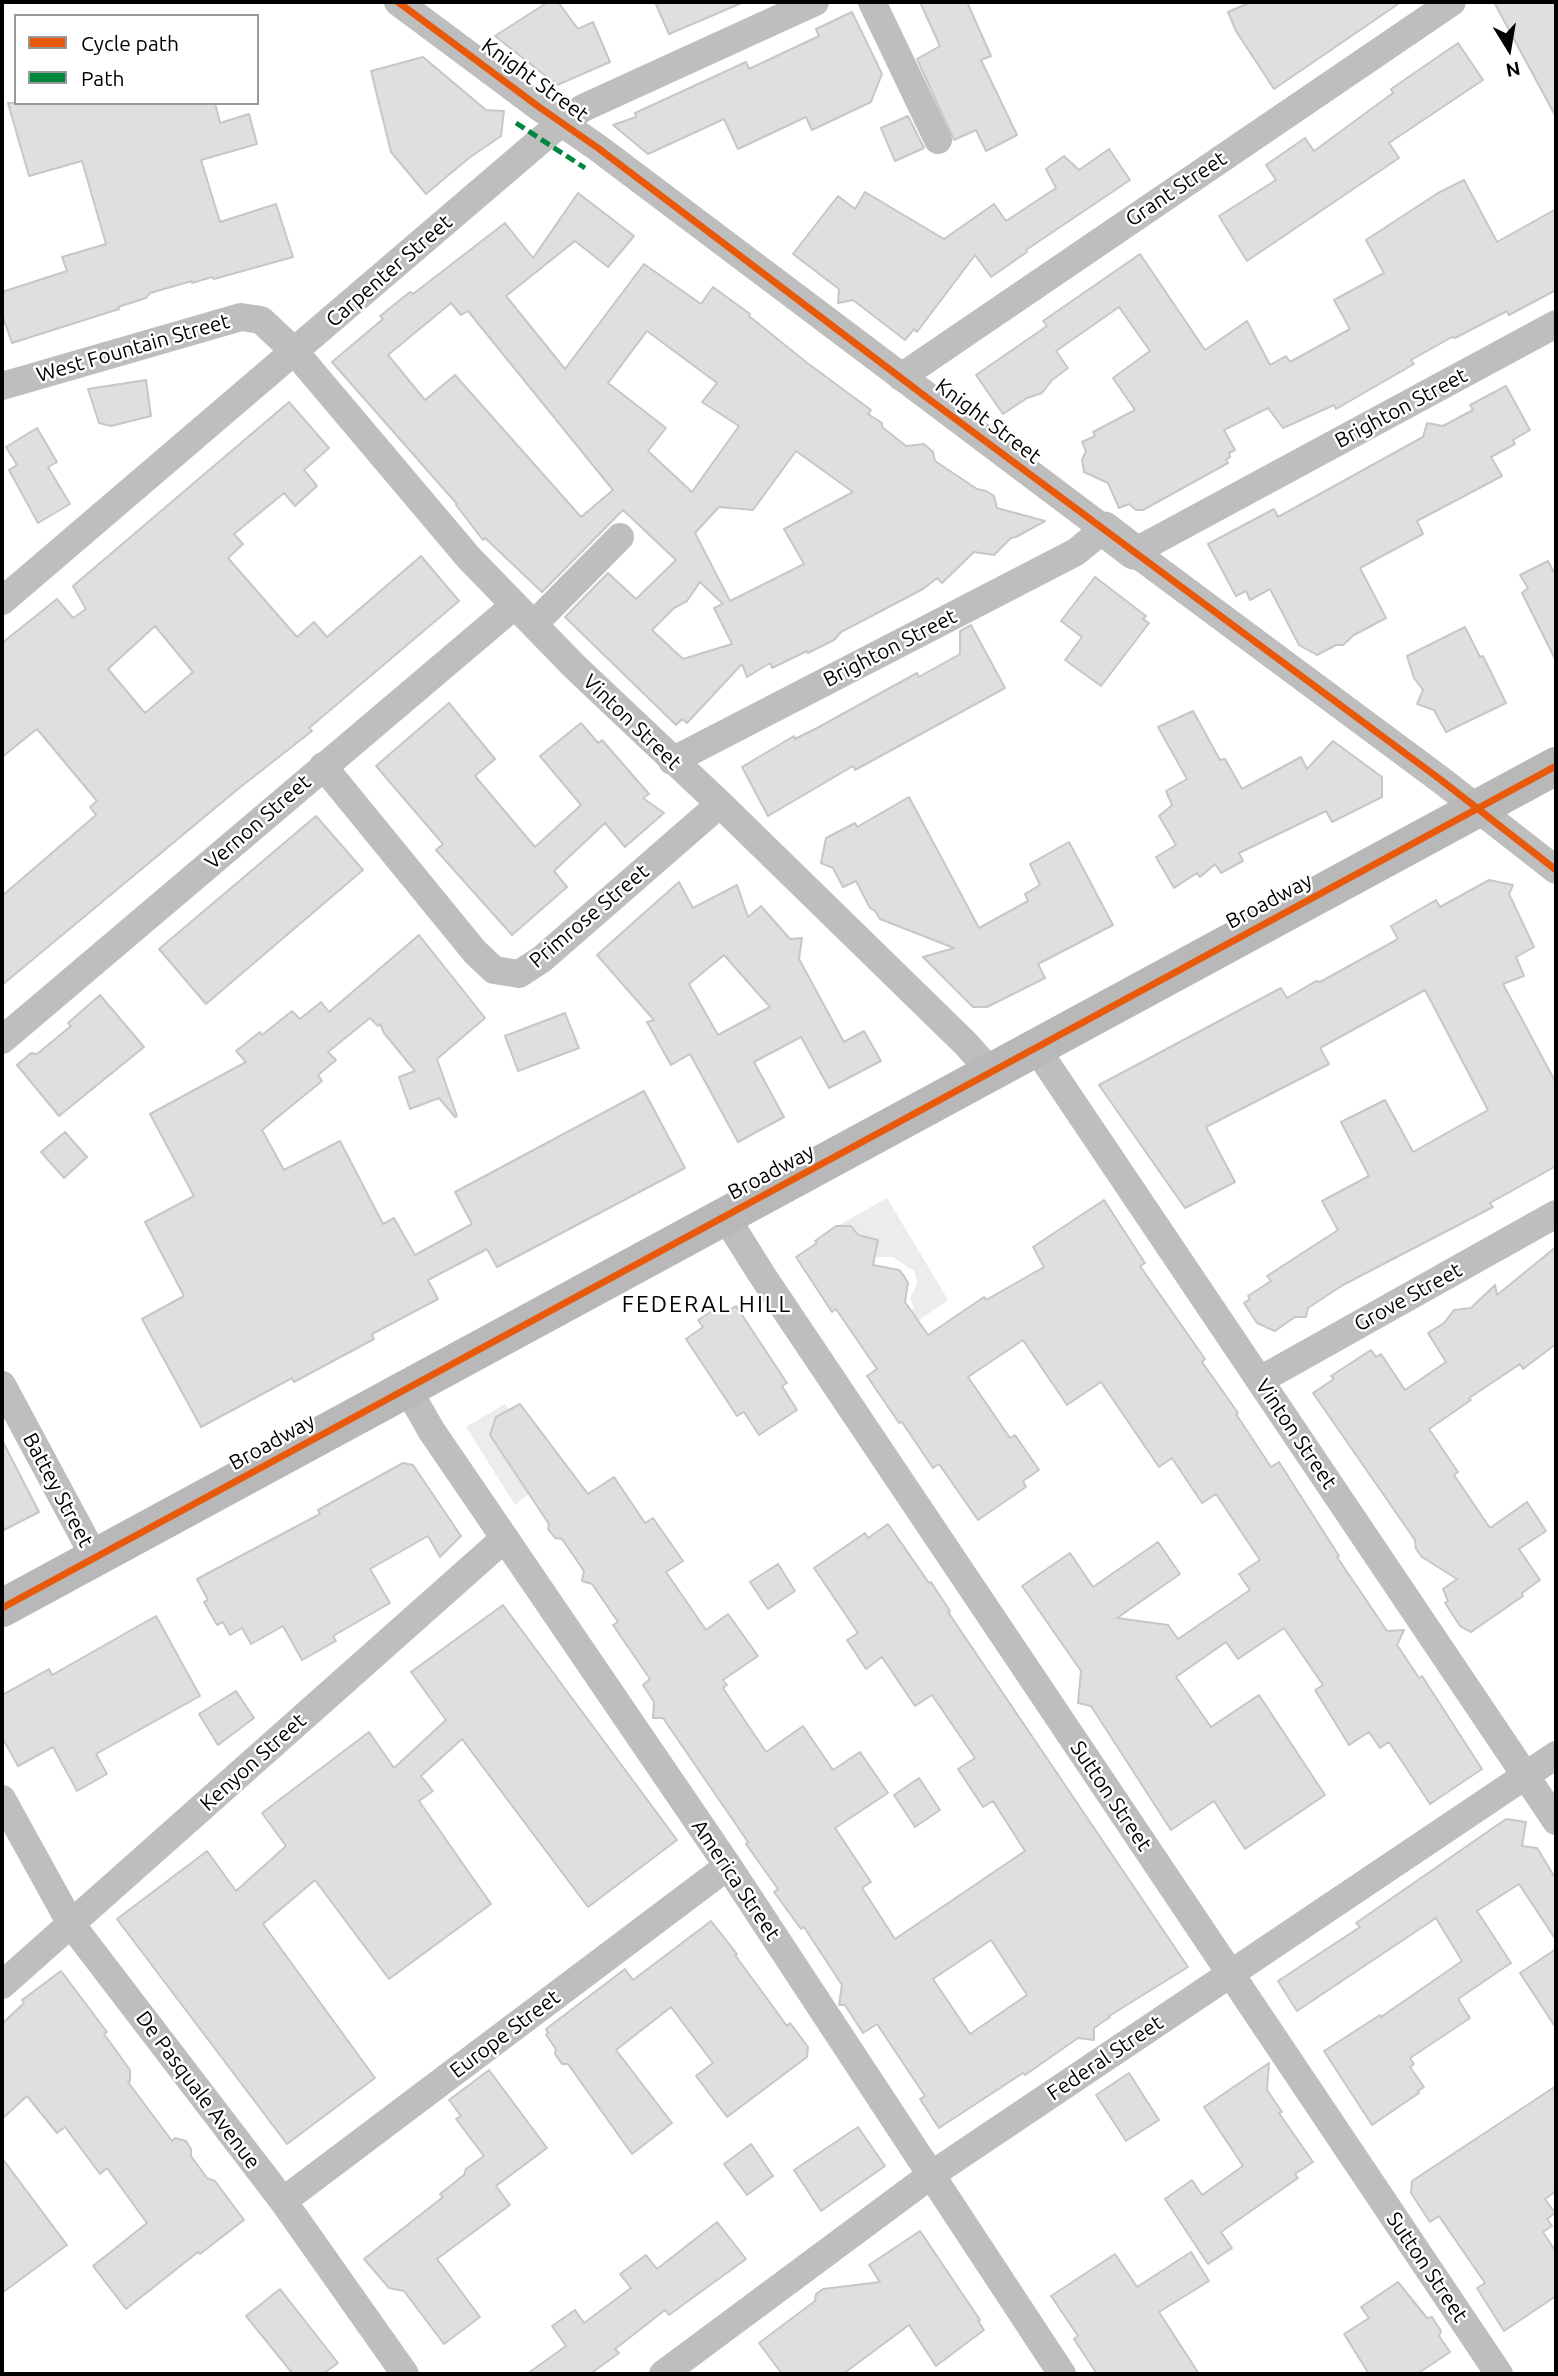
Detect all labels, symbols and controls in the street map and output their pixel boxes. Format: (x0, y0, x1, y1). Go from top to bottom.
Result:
legend (14, 14, 259, 105)
north arrow (1474, 14, 1544, 84)
text: Cycle path (81, 31, 179, 55)
street label: Knight Street (477, 33, 593, 127)
text: N (1504, 57, 1522, 82)
text: Path (81, 66, 124, 90)
street label: Grant Street (1121, 146, 1231, 232)
street label: Carpenter Street (321, 209, 457, 333)
street label: West Fountain Street (34, 308, 232, 388)
street label: Brighton Street (1330, 363, 1472, 453)
street label: Knight Street (930, 373, 1046, 469)
street label: Brighton Street (819, 604, 961, 692)
street label: Vinton Street (578, 669, 686, 775)
street label: Vernon Street (200, 769, 316, 875)
street label: Primrose Street (524, 859, 654, 973)
street label: Broadway (1222, 868, 1316, 934)
street label: Broadway (724, 1139, 818, 1205)
street label: Grove Street (1350, 1257, 1466, 1337)
district label: FEDERAL HILL (623, 1290, 791, 1318)
street label: Vinton Street (1250, 1374, 1342, 1494)
street label: Broadway (225, 1408, 319, 1476)
street label: Battey Street (17, 1429, 99, 1551)
street label: Kenyon Street (195, 1708, 311, 1816)
street label: Sutton Street (1065, 1736, 1157, 1856)
street label: America Street (686, 1815, 786, 1945)
street label: Europe Street (445, 1984, 565, 2084)
street label: De Pasquale Avenue (130, 2006, 266, 2174)
street label: Federal Street (1042, 2010, 1168, 2106)
street label: Sutton Street (1381, 2207, 1473, 2327)

